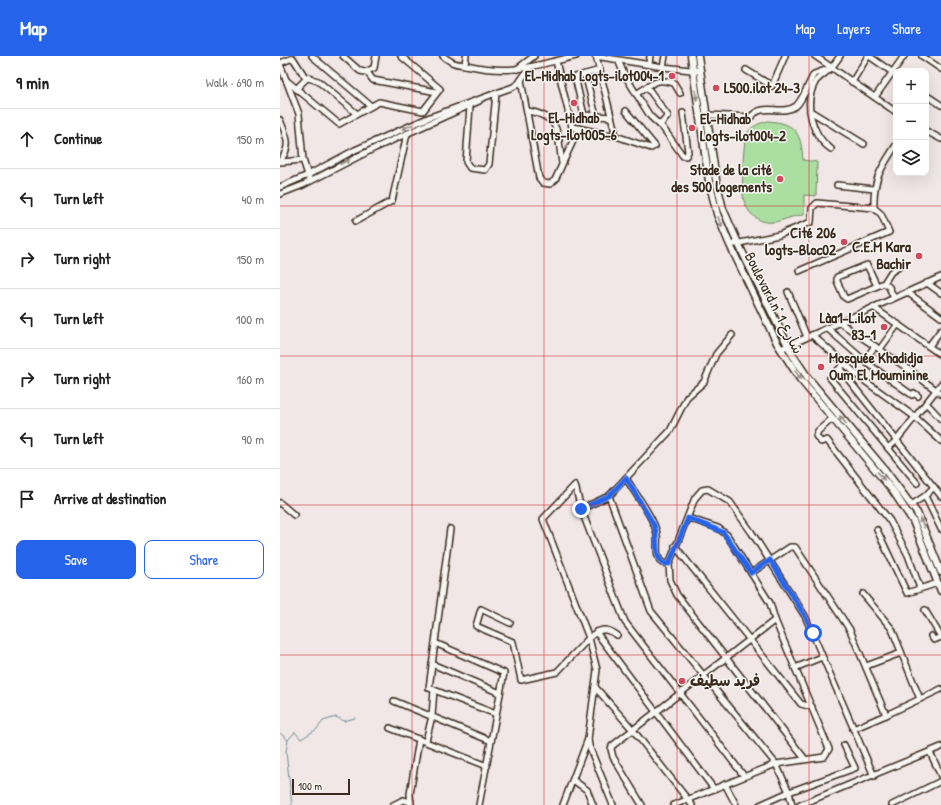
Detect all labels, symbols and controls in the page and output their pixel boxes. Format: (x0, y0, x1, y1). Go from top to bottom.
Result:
text: Map (20, 15, 47, 41)
text: Map (795, 19, 815, 38)
text: Layers (837, 19, 870, 38)
text: Share (892, 19, 921, 38)
place label: El-Hidhab Logts-ilot004-1 (525, 65, 665, 87)
map controls (893, 68, 929, 176)
button: + (893, 68, 929, 104)
text: 9 min (16, 71, 49, 94)
marker: El-Hidhab Logts-ilot004-1 (667, 71, 677, 81)
text: Walk · 690 m (206, 73, 264, 91)
place label: L500.ilot 24-3 (724, 77, 800, 98)
marker: L500.ilot 24-3 (711, 83, 721, 93)
one-way arrow (693, 89, 699, 101)
marker: El-Hidhab Logts-ilot005-6 (569, 98, 579, 108)
button: − (893, 104, 929, 140)
place label: El-Hidhab Logts-ilot005-6 (531, 107, 617, 146)
place label: El-Hidhab Logts-ilot004-2 (700, 108, 787, 147)
marker: El-Hidhab Logts-ilot004-2 (687, 123, 697, 133)
one-way arrow (402, 124, 413, 130)
icon: ahead (16, 128, 38, 150)
text: Continue (54, 128, 102, 149)
text: 150 m (236, 130, 264, 148)
button: layers (893, 140, 929, 176)
one-way arrow (339, 159, 351, 165)
place label: Stade de la cité des 500 logements (671, 159, 772, 198)
marker: Stade de la cité des 500 logements (775, 174, 785, 184)
icon: left (16, 188, 38, 210)
text: Turn left (54, 188, 104, 209)
text: 40 m (241, 190, 264, 208)
one-way arrow (718, 217, 724, 229)
place label: Cité 206 logts-Bloc02 (765, 222, 837, 261)
place label: C.E.M Kara Bachir (852, 236, 911, 274)
marker: Cité 206 logts-Bloc02 (839, 237, 849, 247)
icon: right (16, 248, 38, 270)
text: Turn right (54, 248, 110, 269)
street label: Boulevard n° شارع 1 (740, 248, 809, 357)
text: 150 m (236, 250, 264, 268)
marker: C.E.M Kara Bachir (914, 251, 924, 261)
place label: Làa1-L.ilot 83-1 (820, 307, 877, 345)
icon: left (16, 308, 38, 330)
text: Turn left (54, 308, 104, 329)
text: 100 m (236, 310, 264, 328)
marker: Làa1-L.ilot 83-1 (879, 322, 889, 332)
place label: Mosquée Khadidja Oum El Mouminine (829, 347, 929, 385)
marker: Mosquée Khadidja Oum El Mouminine (816, 362, 826, 372)
icon: right (16, 368, 38, 390)
text: Turn right (54, 368, 110, 389)
text: 160 m (236, 370, 264, 388)
one-way arrow (794, 370, 802, 380)
one-way arrow (838, 415, 847, 426)
icon: left (16, 428, 38, 450)
text: Turn left (54, 428, 104, 449)
text: 90 m (242, 430, 264, 448)
one-way arrow (876, 470, 885, 481)
icon: arrive (16, 488, 38, 510)
text: Arrive at destination (54, 488, 166, 509)
route end (572, 500, 590, 518)
one-way arrow (919, 517, 925, 529)
button: Save (16, 540, 136, 579)
button: Share (144, 540, 264, 579)
route start (804, 624, 822, 642)
place label: فريد سطيف (690, 670, 760, 691)
marker: فريد سطيف (677, 676, 687, 686)
scale bar (292, 777, 350, 796)
text: 100 m (298, 779, 322, 793)

